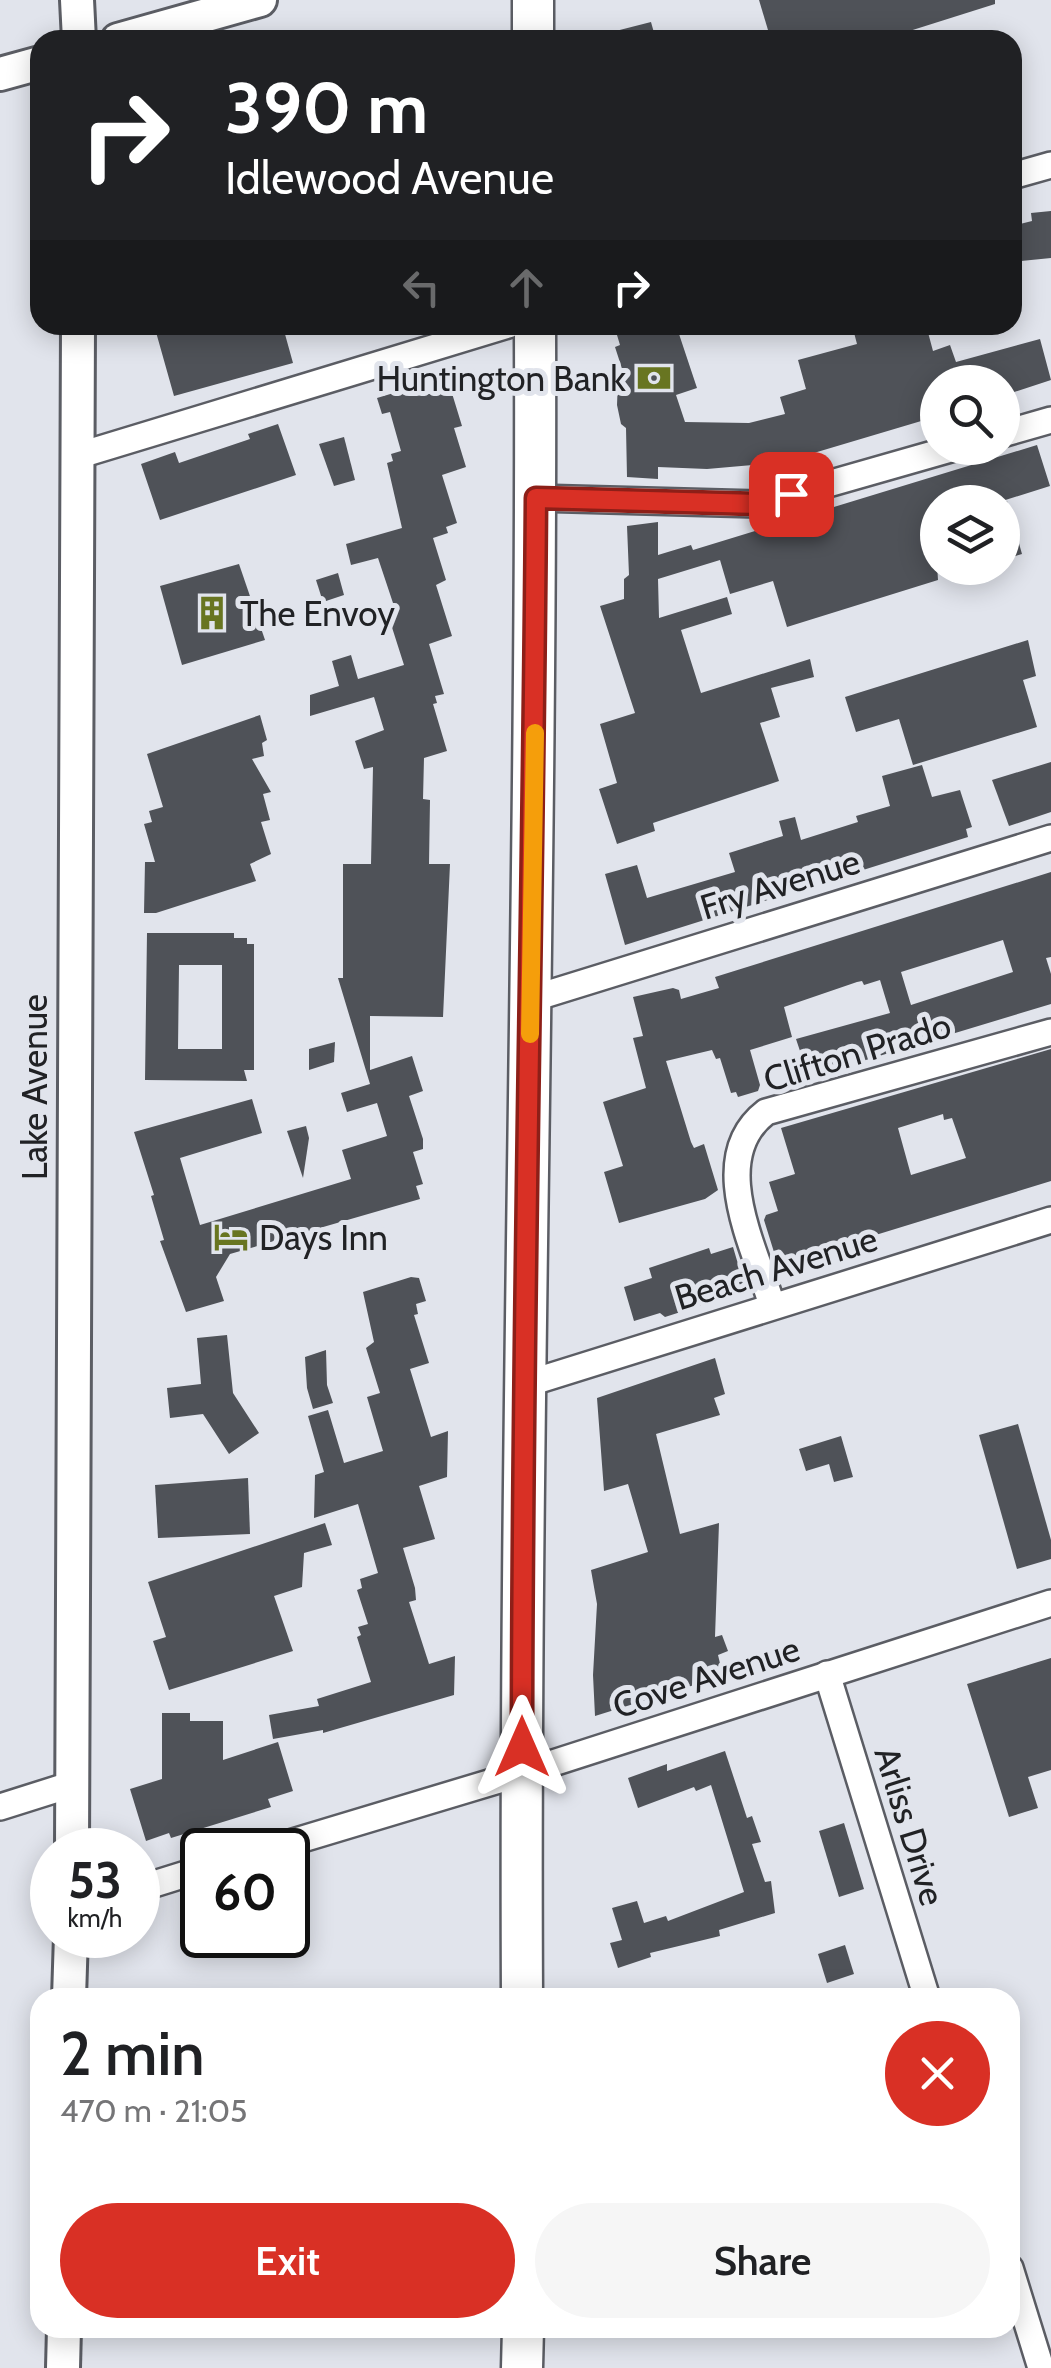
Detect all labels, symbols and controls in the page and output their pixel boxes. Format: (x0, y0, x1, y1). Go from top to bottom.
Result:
text: 390 m (225, 65, 428, 151)
icon: right (60, 70, 190, 200)
text: Idlewood Avenue (225, 151, 554, 205)
icon: left (394, 260, 449, 315)
icon: ahead (499, 260, 554, 315)
icon: right (604, 260, 659, 315)
place label: Huntington Bank (377, 357, 626, 400)
bank icon: Huntington Bank (635, 359, 673, 397)
map controls (920, 365, 1020, 585)
button: search (920, 365, 1020, 465)
pin (749, 452, 834, 537)
icon: arrive (764, 467, 819, 522)
button: layers (920, 485, 1020, 585)
place label: The Envoy (240, 592, 395, 635)
building icon: The Envoy (193, 594, 231, 632)
street label: Fry Avenue (695, 839, 865, 929)
street label: Lake Avenue (13, 994, 56, 1180)
street label: Clifton Prado (758, 1003, 956, 1101)
place label: Days Inn (259, 1216, 388, 1259)
street label: Beach Avenue (670, 1217, 882, 1319)
hotel icon: Days Inn (212, 1218, 250, 1256)
street label: Cove Avenue (607, 1627, 805, 1727)
position arrow (470, 1695, 574, 1799)
street label: Arliss Drive (866, 1741, 954, 1911)
speed limit sign: 60 (180, 1828, 310, 1958)
text: 53 (68, 1850, 122, 1911)
text: km/h (68, 1903, 122, 1933)
text: 2 min (60, 2017, 205, 2090)
button: close (885, 2021, 990, 2126)
text: 470 m · 21:05 (60, 2091, 247, 2130)
button: Exit (60, 2203, 515, 2318)
button: Share (535, 2203, 990, 2318)

